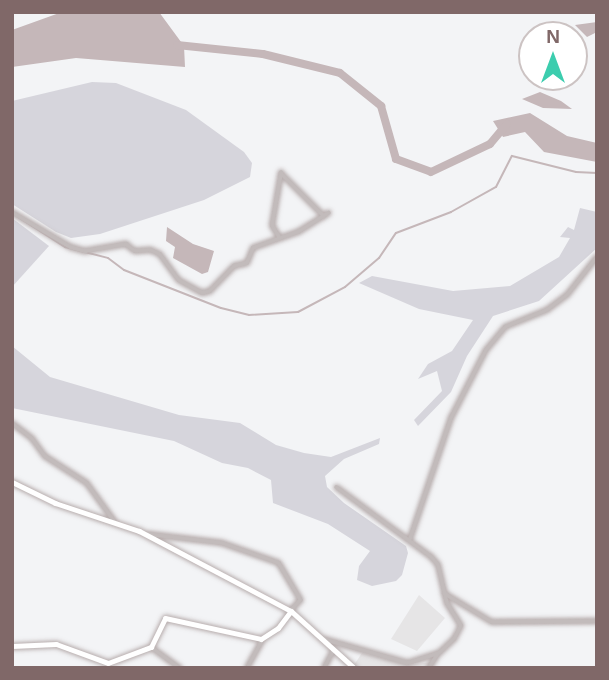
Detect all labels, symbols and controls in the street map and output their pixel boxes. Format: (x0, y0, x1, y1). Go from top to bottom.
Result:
north arrow (518, 21, 588, 91)
text: N (546, 26, 560, 47)

